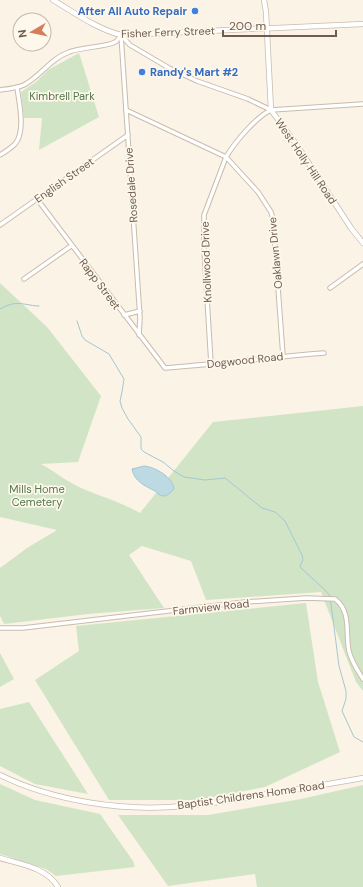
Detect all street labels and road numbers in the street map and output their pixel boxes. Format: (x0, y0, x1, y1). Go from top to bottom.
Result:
street label: Fisher Ferry Street (121, 23, 215, 41)
street label: West Holly Hill Road (272, 115, 340, 207)
street label: Rosedale Drive (121, 147, 141, 223)
street label: English Street (31, 154, 97, 206)
street label: Oaklawn Drive (265, 216, 285, 290)
street label: Knollwood Drive (198, 221, 214, 303)
street label: Rapp Street (76, 256, 124, 312)
street label: Dogwood Road (206, 349, 284, 371)
street label: Farmview Road (172, 596, 250, 618)
street label: Baptist Childrens Home Road (177, 778, 326, 812)

